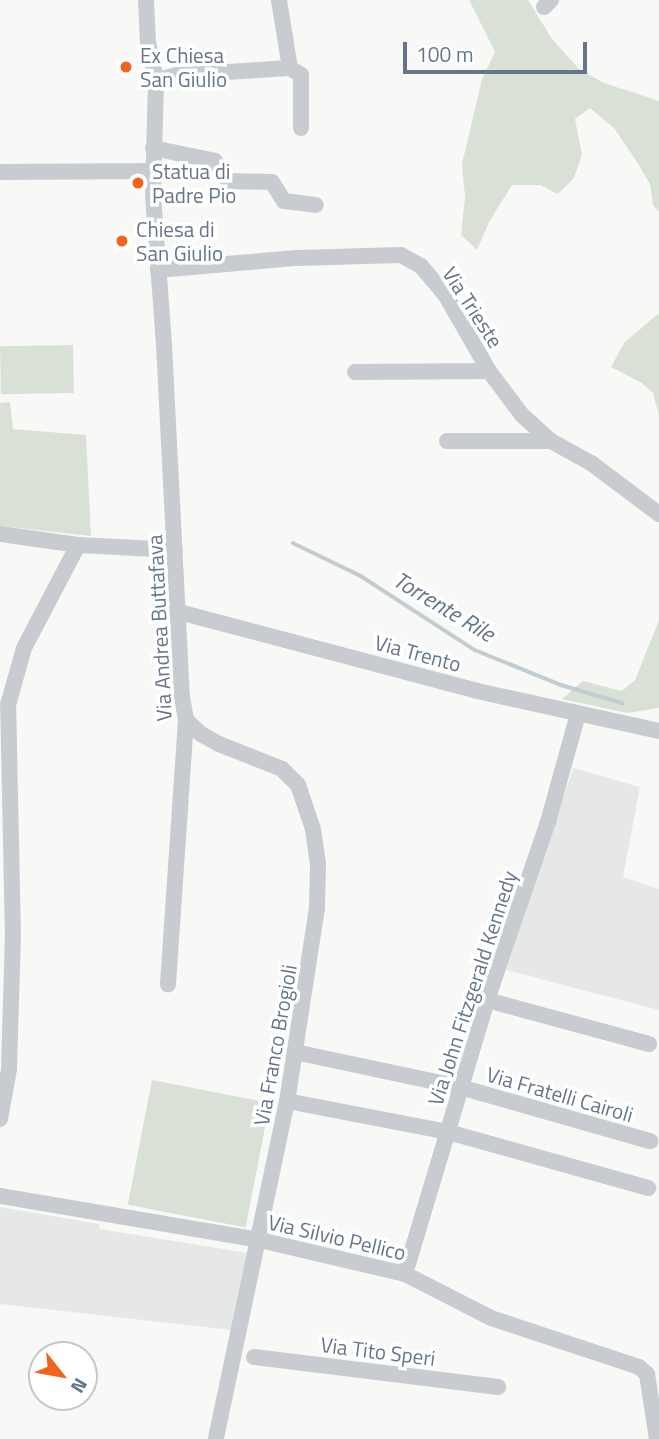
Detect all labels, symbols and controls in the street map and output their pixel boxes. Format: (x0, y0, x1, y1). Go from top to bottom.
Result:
scale bar (407, 28, 591, 72)
text: 100 m (416, 38, 473, 70)
place label: Ex Chiesa San Giulio (140, 42, 227, 92)
marker: Ex Chiesa San Giulio (118, 59, 134, 75)
place label: Statua di Padre Pio (152, 158, 236, 208)
marker: Statua di Padre Pio (130, 175, 146, 191)
place label: Chiesa di San Giulio (136, 216, 223, 266)
marker: Chiesa di San Giulio (114, 233, 130, 249)
street label: Via Trieste (438, 262, 508, 352)
street label: Via Andrea Buttafava (142, 534, 176, 722)
water label: Torrente Rile (389, 566, 499, 648)
street label: Via Trento (372, 629, 464, 677)
street label: Via John Fitzgerald Kennedy (422, 868, 522, 1108)
street label: Via Franco Brogioli (248, 962, 302, 1128)
street label: Via Fratelli Cairoli (484, 1061, 636, 1127)
street label: Via Silvio Pellico (266, 1209, 408, 1265)
street label: Via Tito Speri (319, 1331, 437, 1371)
north arrow (28, 1341, 98, 1411)
text: N (64, 1373, 96, 1399)

